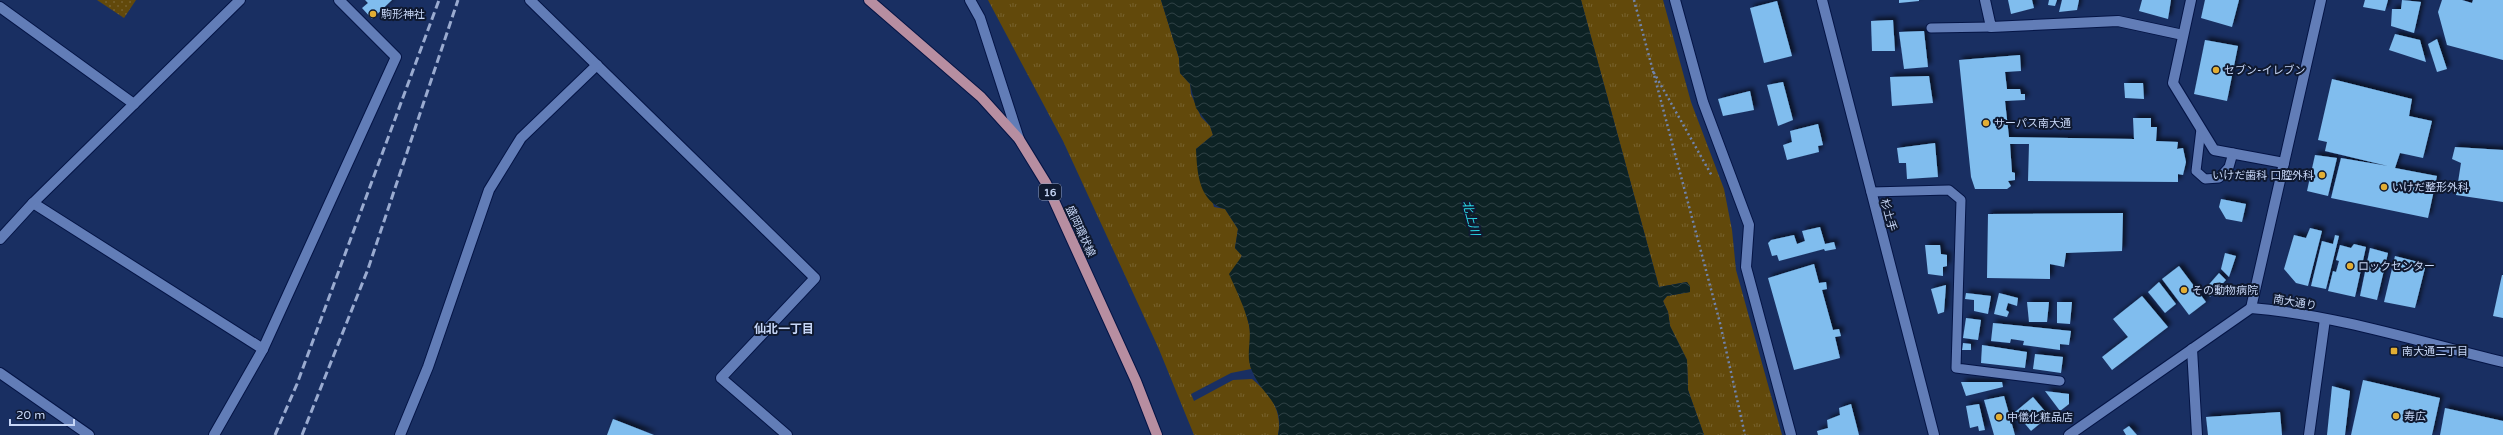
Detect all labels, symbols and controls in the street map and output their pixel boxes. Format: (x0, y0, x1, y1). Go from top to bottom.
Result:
place label: 駒形神社 (381, 8, 425, 21)
marker: 駒形神社 (368, 9, 378, 19)
place label: セブン-イレブン (2224, 64, 2306, 77)
marker: セブン-イレブン (2211, 65, 2221, 75)
place label: サーパス南大通 (1994, 117, 2071, 130)
marker: サーパス南大通 (1981, 118, 1991, 128)
place label: いけだ歯科 口腔外科 (2212, 169, 2314, 182)
marker: いけだ歯科 口腔外科 (2317, 170, 2327, 180)
place label: いけだ整形外科 (2392, 181, 2469, 194)
marker: いけだ整形外科 (2379, 182, 2389, 192)
road number: 16 (1039, 184, 1061, 200)
street label: 杉土手 (1878, 198, 1899, 233)
water label: 北上川 (1460, 199, 1483, 239)
street label: 盛岡環状線 (1063, 204, 1098, 259)
place label: ロックセンター (2358, 260, 2435, 273)
marker: ロックセンター (2345, 261, 2355, 271)
place label: その動物病院 (2192, 284, 2258, 297)
marker: その動物病院 (2179, 285, 2189, 295)
street label: 南大通り (2272, 293, 2318, 312)
district label: 仙北一丁目 (754, 322, 814, 336)
place label: 南大通二丁目 (2402, 345, 2468, 358)
marker: 南大通二丁目 (2389, 346, 2399, 356)
scale bar (10, 401, 74, 427)
text: 20 m (16, 408, 45, 422)
place label: 寿広 (2404, 410, 2426, 423)
place label: 中儀化粧品店 (2007, 411, 2073, 424)
marker: 寿広 (2391, 411, 2401, 421)
marker: 中儀化粧品店 (1994, 412, 2004, 422)

